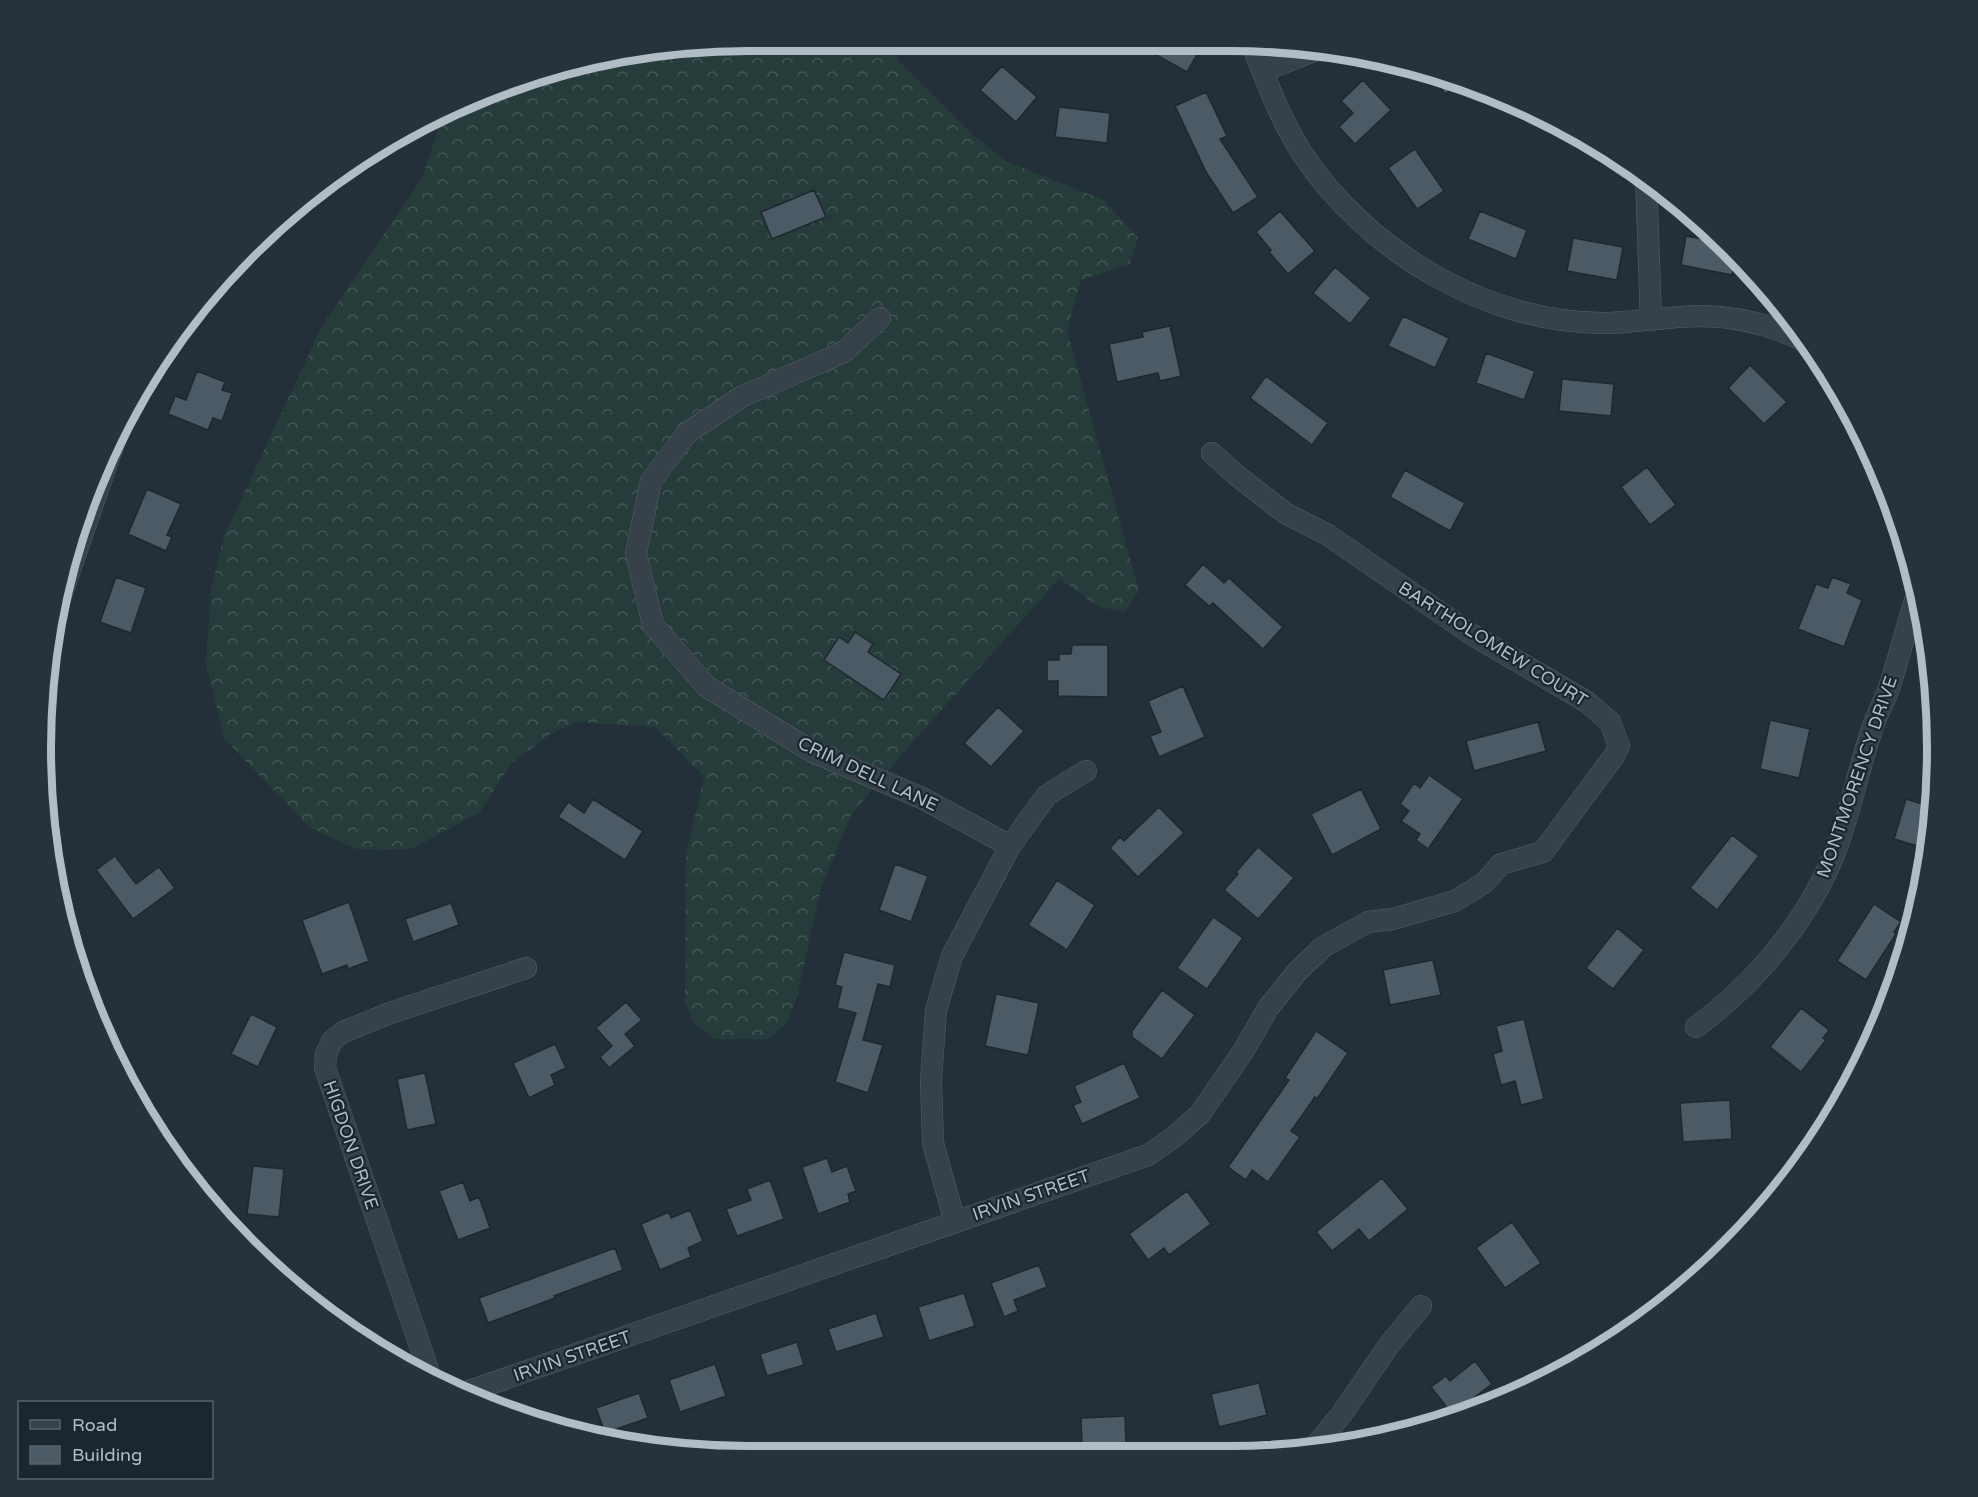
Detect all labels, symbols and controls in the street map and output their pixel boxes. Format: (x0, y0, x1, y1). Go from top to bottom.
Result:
street label: BARTHOLOMEW COURT (1394, 577, 1592, 711)
street label: MONTMORENCY DRIVE (1812, 673, 1902, 881)
street label: CRIM DELL LANE (794, 732, 942, 816)
street label: HIGDON DRIVE (319, 1078, 383, 1212)
street label: IRVIN STREET (969, 1165, 1093, 1225)
street label: IRVIN STREET (510, 1326, 634, 1386)
legend (18, 1401, 213, 1479)
text: Road (72, 1414, 117, 1436)
text: Building (72, 1444, 142, 1466)

